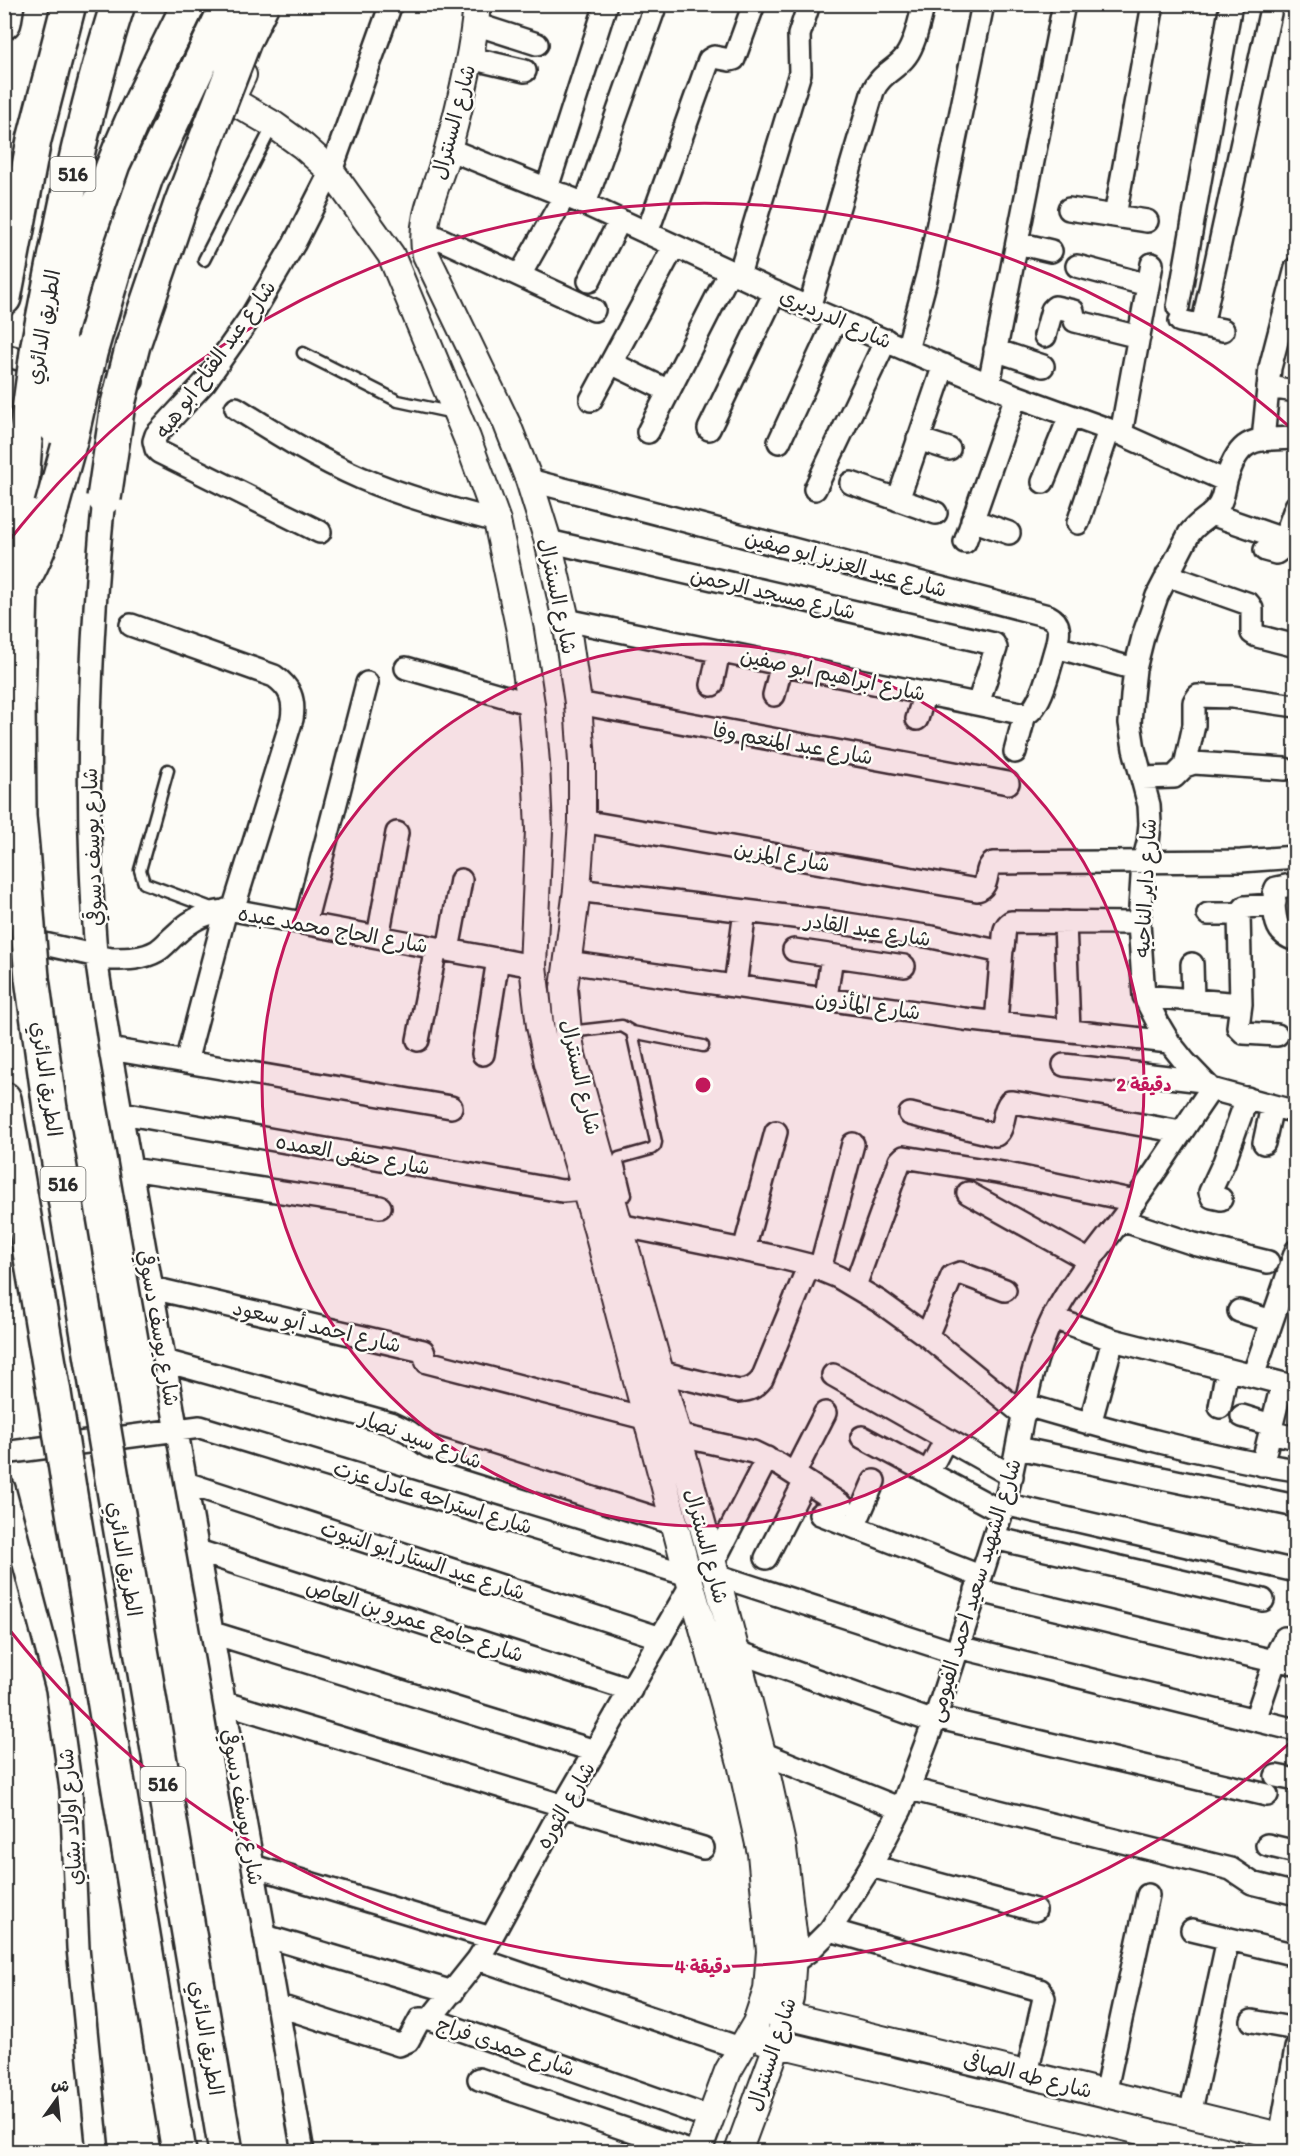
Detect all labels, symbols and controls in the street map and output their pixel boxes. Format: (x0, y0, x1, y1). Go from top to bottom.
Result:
street label: شارع السنترال (426, 62, 483, 183)
road number: 516 (50, 157, 96, 191)
street label: الطريق الدائري (21, 268, 68, 387)
street label: شارع عبد الفتاح ابو هبه (149, 275, 283, 445)
street label: شارع الدرديرى (775, 282, 896, 357)
street label: شارع عبد العزيز ابو صفين (742, 524, 950, 605)
street label: شارع السنترال (531, 536, 583, 657)
street label: شارع مسجد الرحمن (687, 562, 858, 627)
street label: شارع ابراهيم ابو صفين (737, 642, 928, 710)
street label: شارع عبد المنعم وفا (710, 717, 875, 773)
street label: شارع يوسف دسوقي (77, 767, 110, 927)
street label: شارع داير الناحيه (1129, 818, 1164, 959)
street label: شارع المزين (732, 835, 832, 880)
street label: شارع الحاج محمد عبده (235, 900, 430, 961)
street label: شارع عبد القادر (801, 906, 933, 954)
street label: شارع المأذون (813, 985, 922, 1028)
street label: شارع السنترال (553, 1017, 606, 1138)
street label: الطريق الدائري (24, 1020, 67, 1139)
text: 2 دقيقة (1116, 1074, 1172, 1096)
centre of rings (693, 1075, 713, 1095)
street label: شارع حنفى العمده (273, 1128, 432, 1183)
road number: 516 (40, 1167, 86, 1201)
street label: شارع يوسف دسوقي (130, 1248, 185, 1409)
street label: شارع احمد أبو سعود (230, 1294, 404, 1360)
street label: شارع سيد نصار (354, 1404, 486, 1477)
street label: شارع استراحه عادل عزت (330, 1455, 535, 1542)
street label: شارع الشهيد سعيد احمد الفيومى (922, 1455, 1029, 1726)
street label: شارع السنترال (677, 1486, 734, 1607)
street label: الطريق الدائري (100, 1500, 147, 1619)
street label: شارع عبد الستار أبو النبوت (317, 1515, 528, 1608)
street label: شارع جامع عمرو بن العاص (302, 1573, 527, 1670)
street label: شارع يوسف دسوقي (214, 1727, 269, 1888)
street label: شارع اولاد بشاي (53, 1747, 90, 1887)
street label: شارع الثوره (530, 1757, 602, 1854)
road number: 516 (140, 1767, 186, 1801)
text: 4 دقيقة (675, 1956, 731, 1978)
street label: الطريق الدائري (182, 1979, 229, 2098)
street label: شارع السنترال (741, 1994, 804, 2115)
street label: شارع حمدى فراج (433, 2011, 578, 2084)
street label: شارع طه الصافى (960, 2046, 1095, 2106)
north arrow (27, 2069, 87, 2129)
text: ش (50, 2074, 72, 2096)

